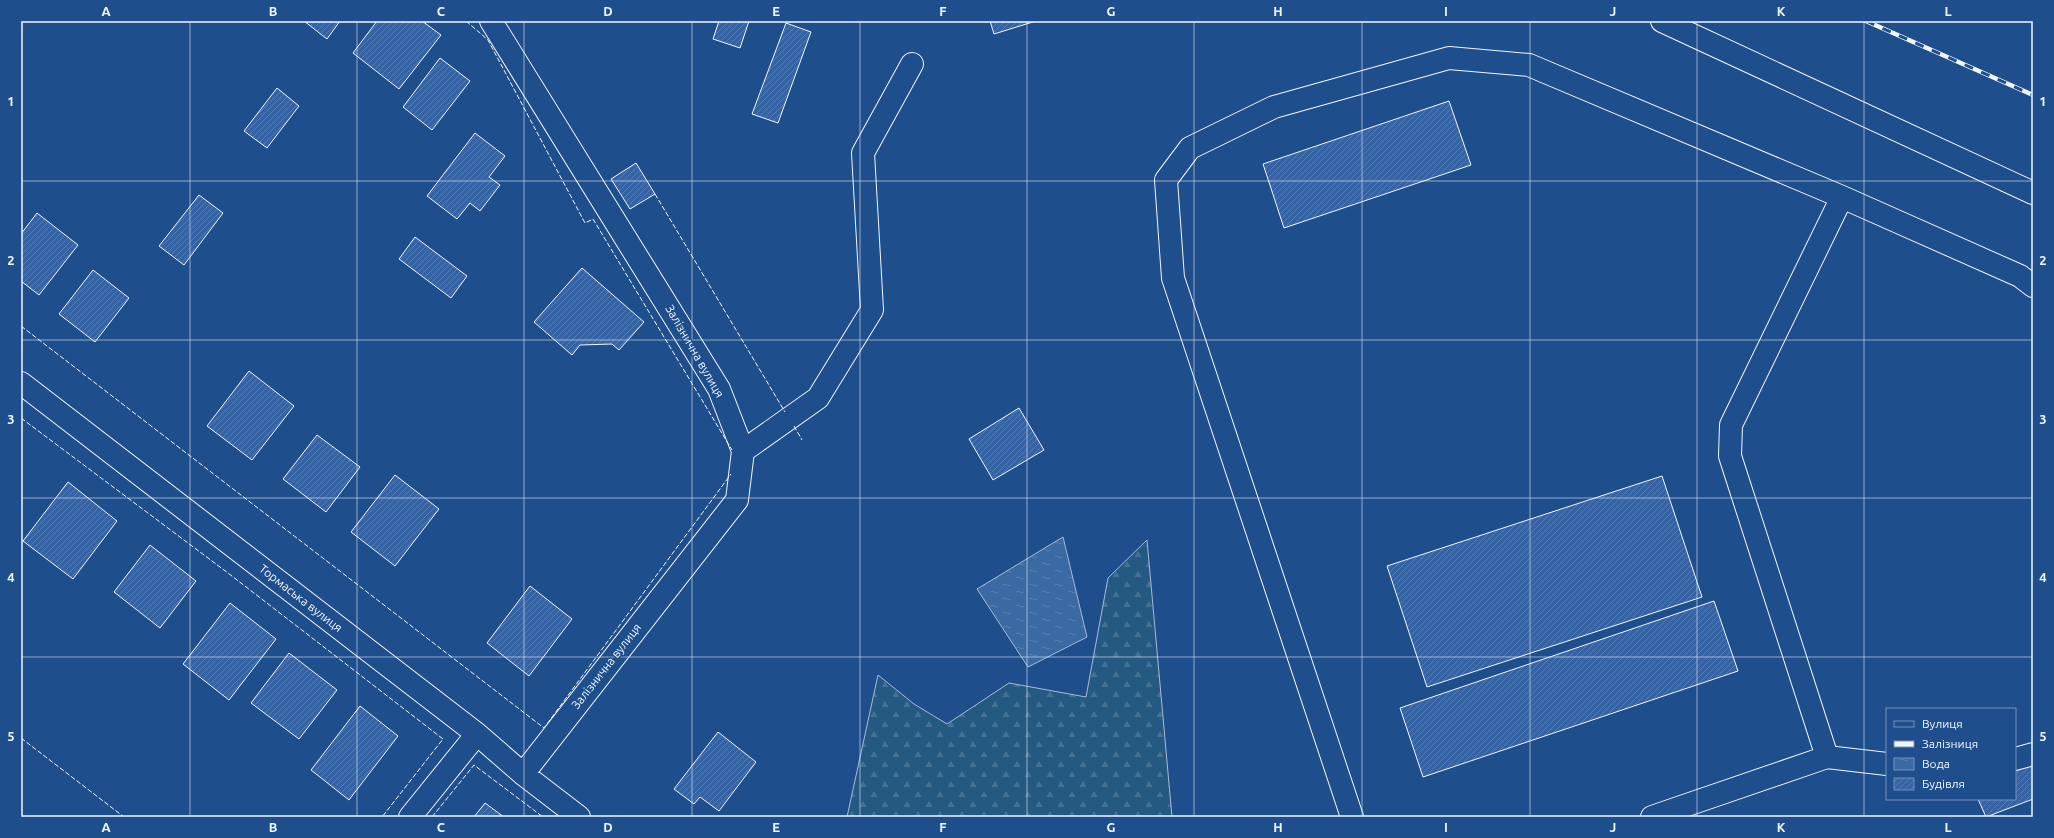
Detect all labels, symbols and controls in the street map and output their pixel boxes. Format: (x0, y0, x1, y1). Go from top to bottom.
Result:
text: A (101, 4, 111, 18)
text: B (269, 4, 278, 18)
text: C (437, 4, 446, 18)
text: D (603, 4, 613, 18)
text: E (772, 4, 780, 18)
text: F (939, 4, 947, 18)
text: G (1107, 4, 1116, 18)
text: H (1273, 4, 1283, 18)
text: I (1444, 4, 1448, 18)
text: J (1610, 4, 1616, 18)
text: K (1777, 4, 1786, 18)
text: L (1944, 4, 1952, 18)
text: 1 (7, 94, 15, 108)
text: 1 (2039, 94, 2047, 108)
text: 2 (7, 253, 15, 267)
text: 2 (2039, 253, 2047, 267)
street label: Залізнична вулиця (663, 302, 727, 400)
text: 3 (7, 412, 15, 426)
text: 3 (2039, 412, 2047, 426)
street label: Тормаська вулиця (257, 562, 345, 634)
text: 4 (7, 570, 15, 584)
text: 4 (2039, 570, 2047, 584)
street label: Залізнична вулиця (569, 621, 643, 711)
legend (1886, 708, 2016, 800)
text: Вулиця (1922, 717, 1963, 730)
text: 5 (7, 729, 15, 743)
text: 5 (2039, 729, 2047, 743)
text: Залізниця (1922, 737, 1978, 750)
text: Вода (1922, 757, 1950, 770)
text: Будівля (1922, 777, 1965, 790)
text: A (101, 820, 111, 834)
text: B (269, 820, 278, 834)
text: C (437, 820, 446, 834)
text: D (603, 820, 613, 834)
text: E (772, 820, 780, 834)
text: F (939, 820, 947, 834)
text: G (1107, 820, 1116, 834)
text: H (1273, 820, 1283, 834)
text: I (1444, 820, 1448, 834)
text: J (1610, 820, 1616, 834)
text: K (1777, 820, 1786, 834)
text: L (1944, 820, 1952, 834)

